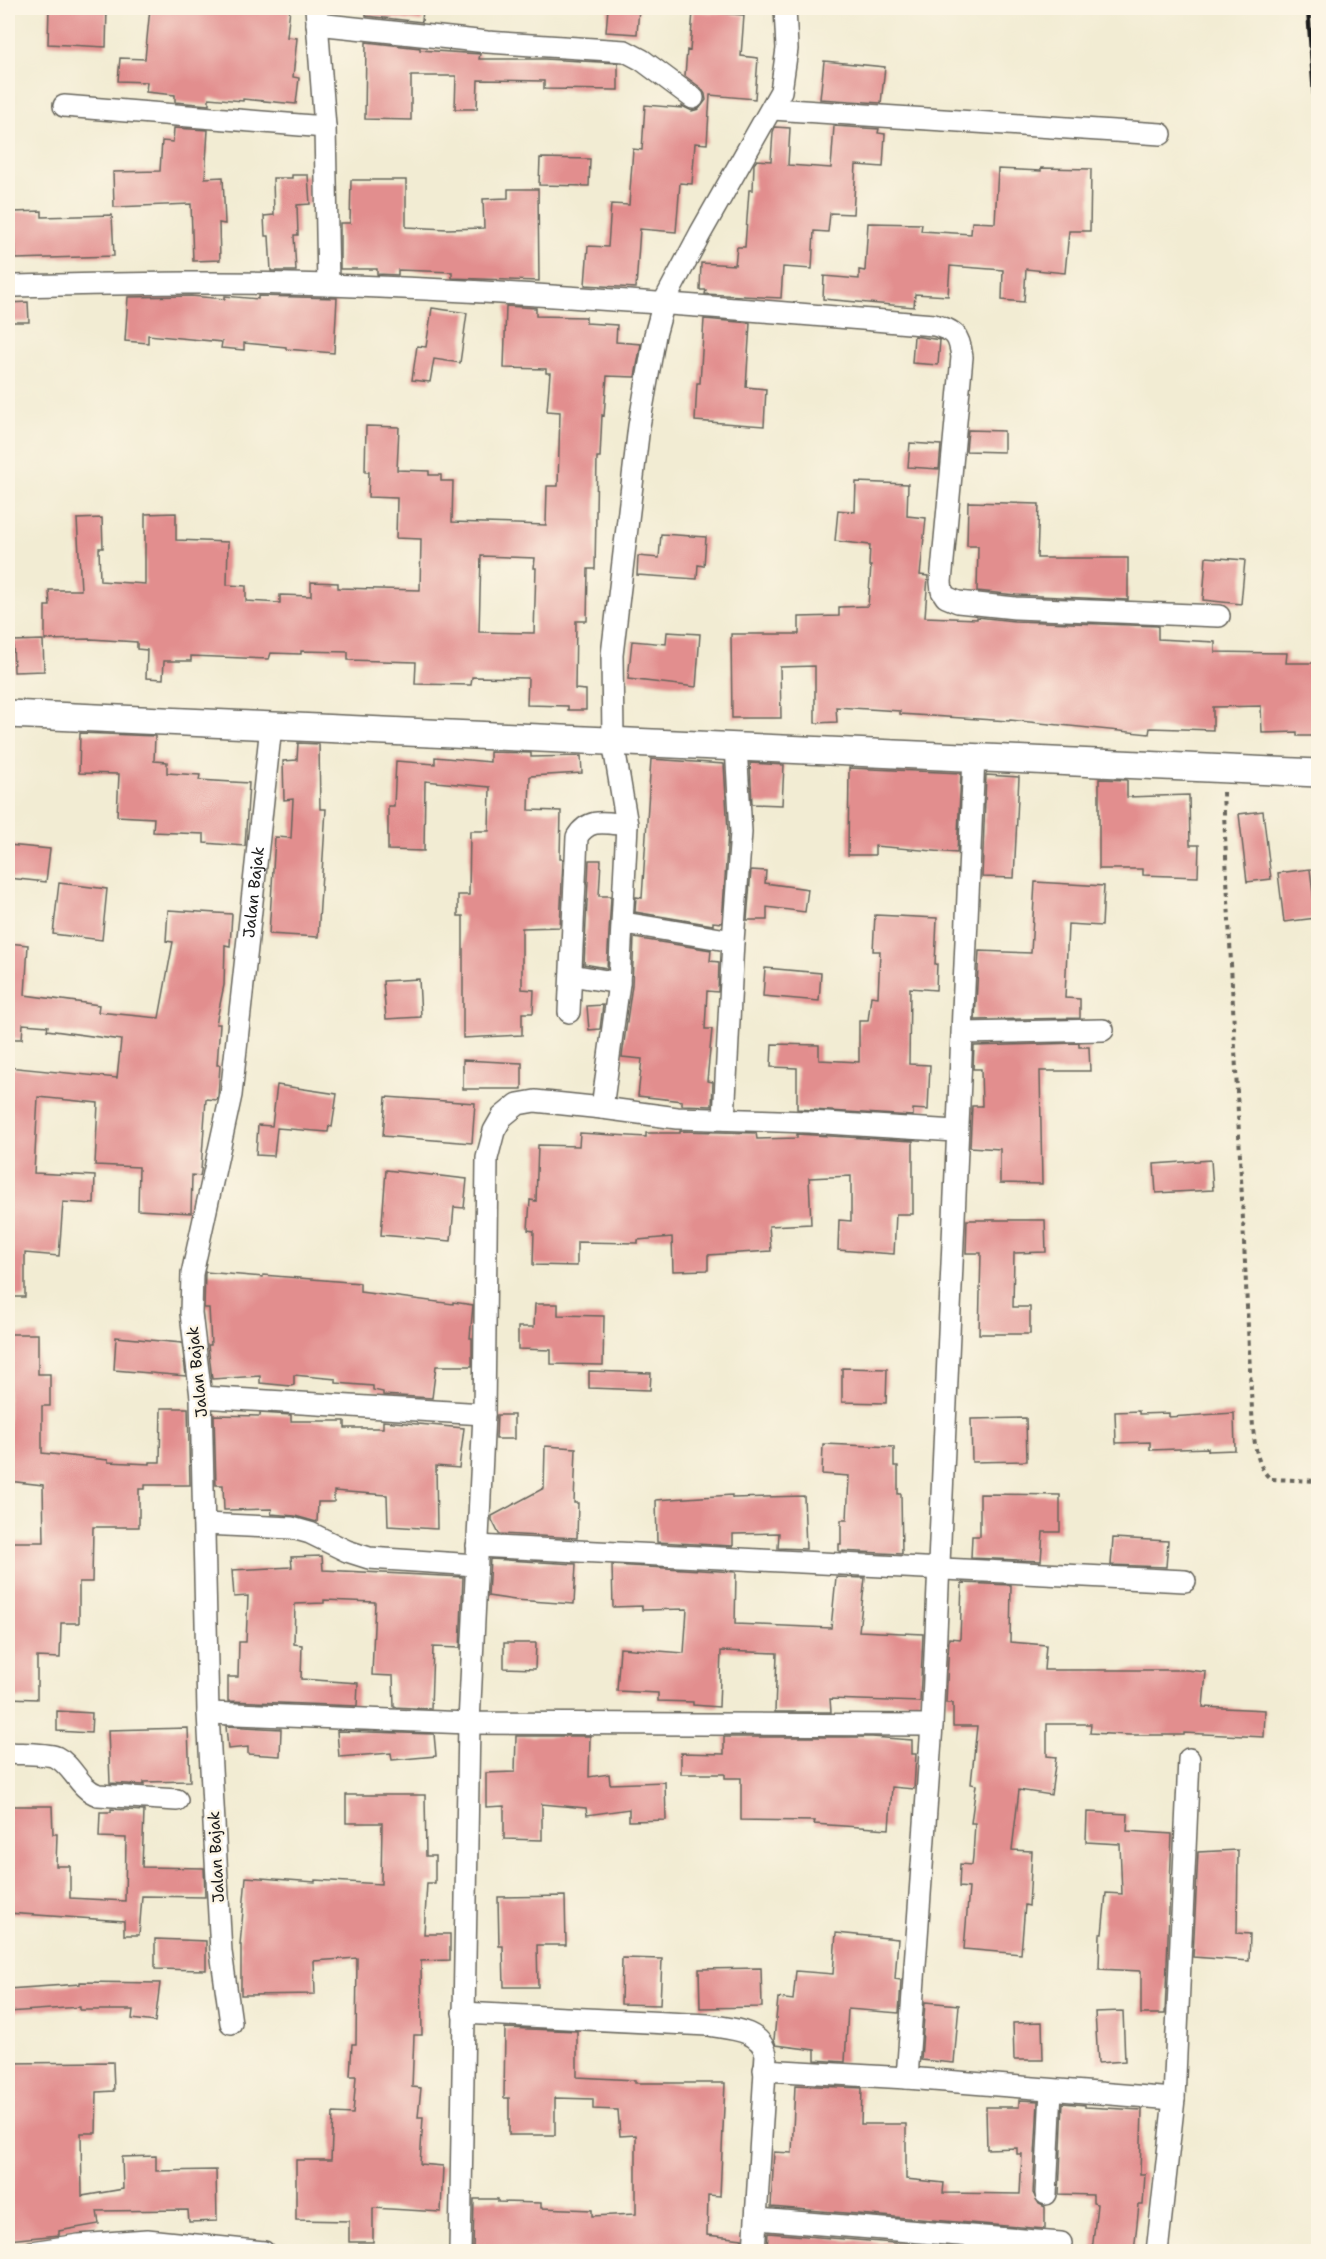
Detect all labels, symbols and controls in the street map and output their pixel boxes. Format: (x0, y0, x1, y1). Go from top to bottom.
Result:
street label: Jalan Bajak (238, 845, 268, 939)
street label: Jalan Bajak (182, 1325, 212, 1419)
street label: Jalan Bajak (203, 1811, 229, 1903)

